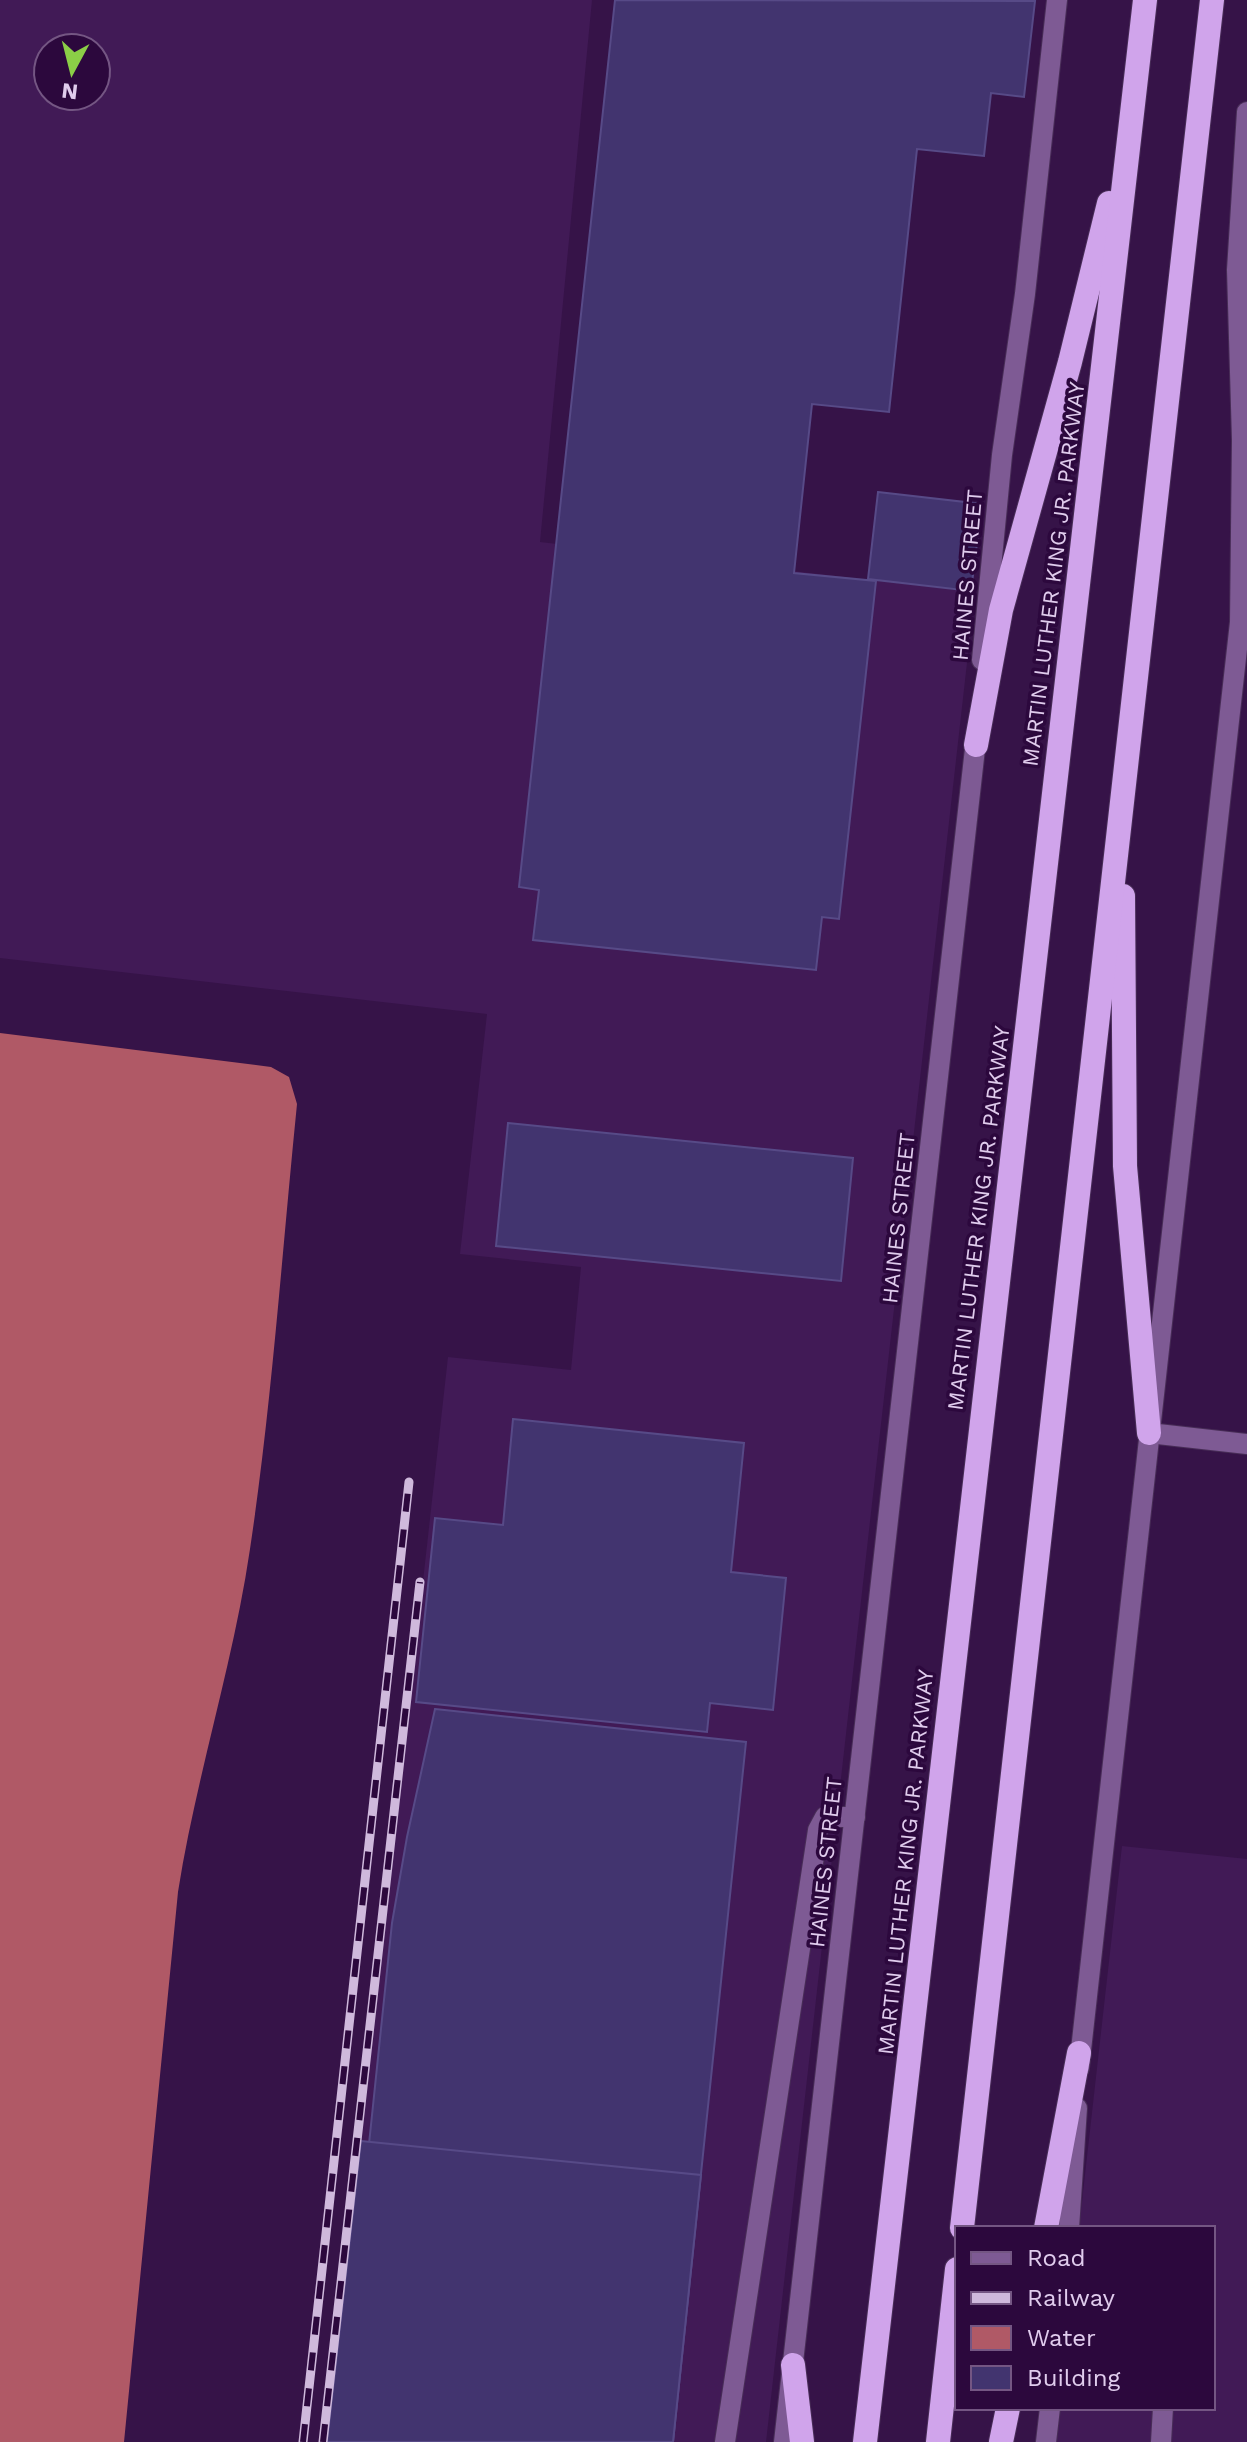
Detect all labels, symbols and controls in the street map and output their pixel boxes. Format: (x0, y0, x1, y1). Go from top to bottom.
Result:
north arrow (32, 32, 112, 112)
text: N (60, 78, 79, 105)
street label: MARTIN LUTHER KING JR. PARKWAY (1017, 380, 1090, 768)
street label: HAINES STREET (948, 488, 987, 662)
street label: MARTIN LUTHER KING JR. PARKWAY (942, 1024, 1015, 1412)
street label: HAINES STREET (877, 1131, 920, 1305)
street label: MARTIN LUTHER KING JR. PARKWAY (873, 1668, 938, 2056)
street label: HAINES STREET (804, 1775, 847, 1949)
legend (955, 2226, 1215, 2410)
text: Road (1027, 2244, 1086, 2272)
text: Railway (1027, 2284, 1116, 2312)
text: Water (1027, 2324, 1096, 2352)
text: Building (1027, 2364, 1120, 2392)

